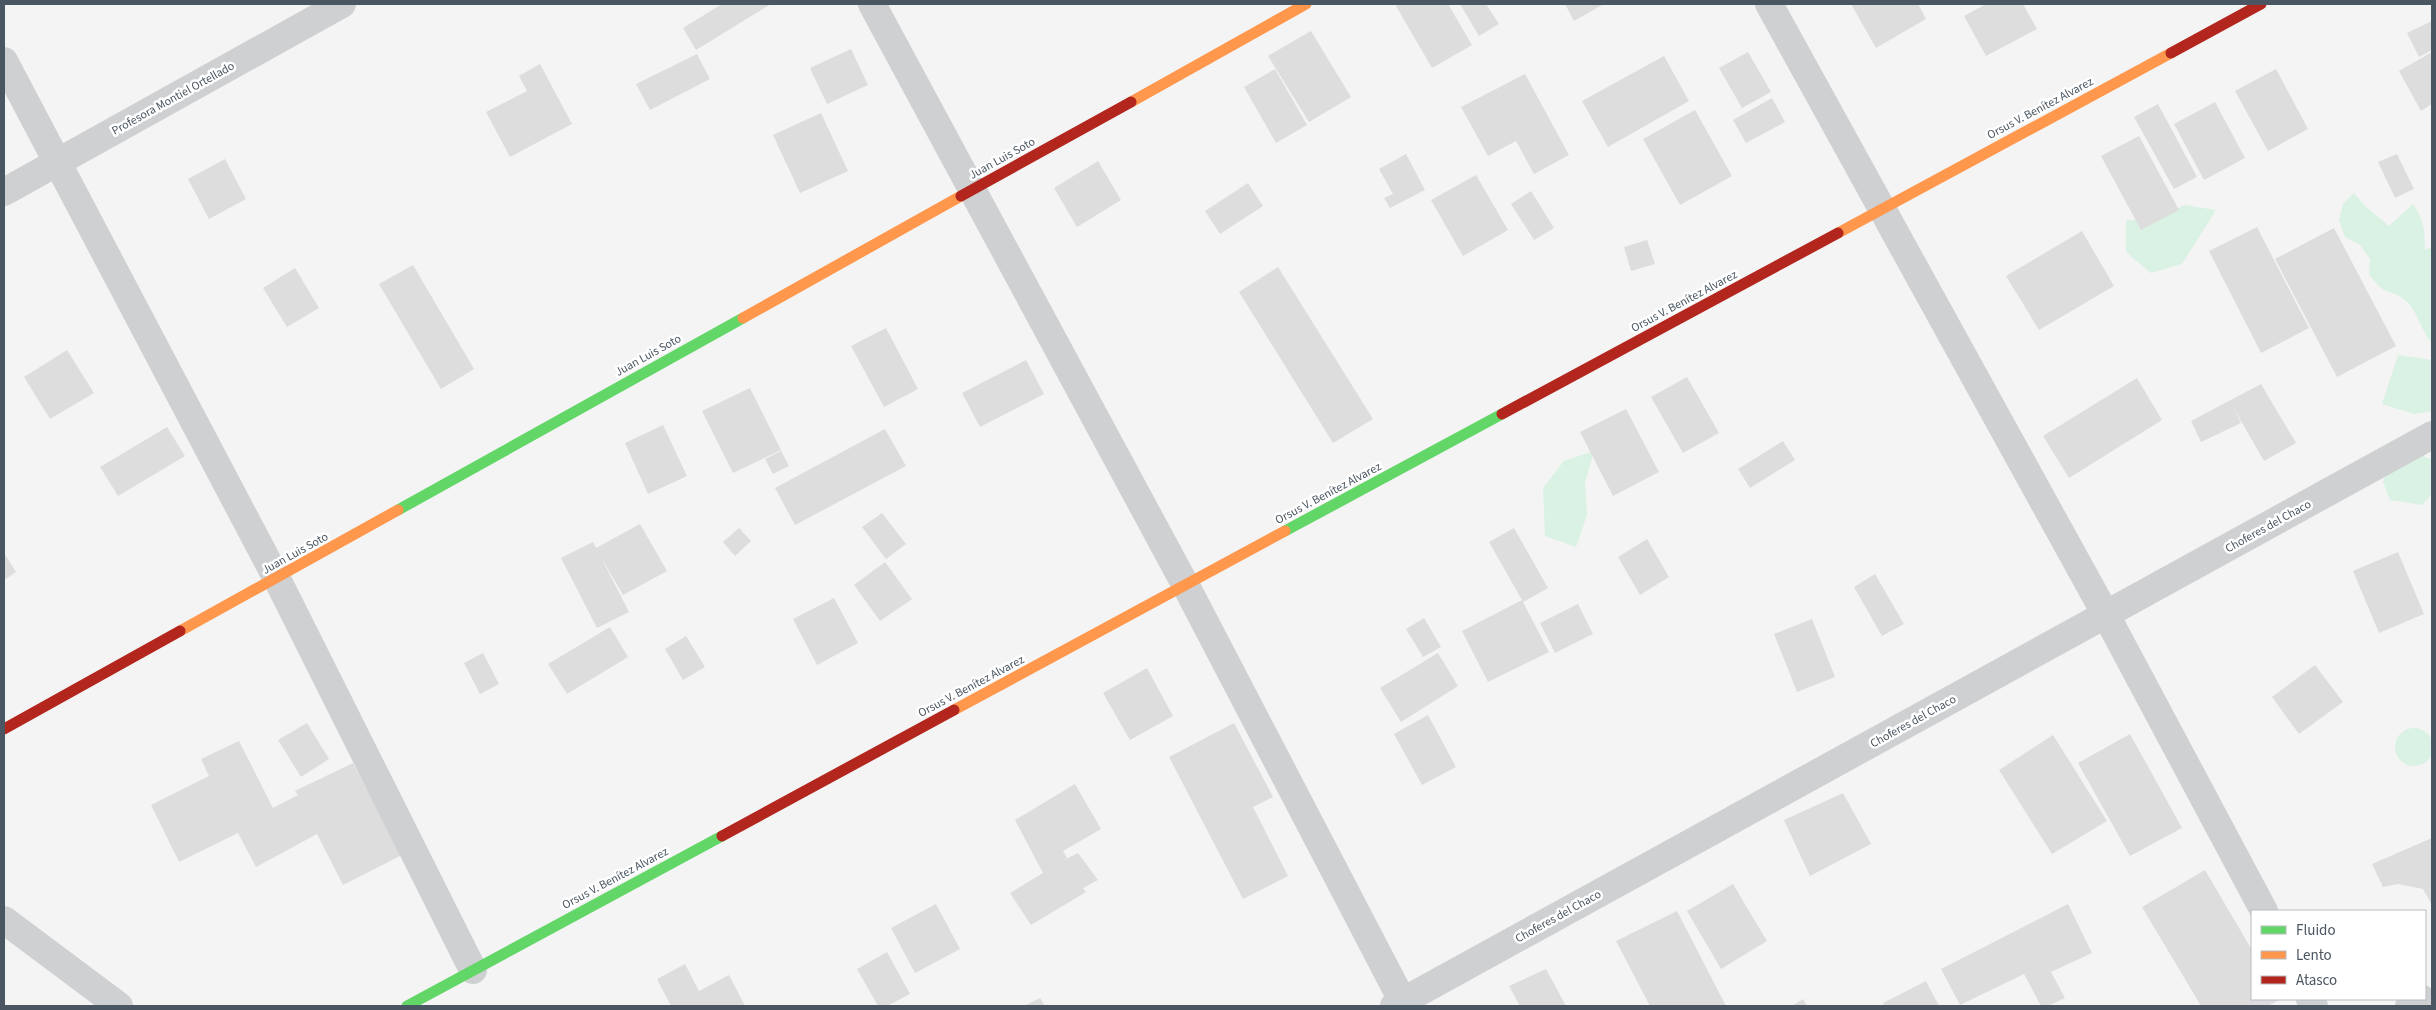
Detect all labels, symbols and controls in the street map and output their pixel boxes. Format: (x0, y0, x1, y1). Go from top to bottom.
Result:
street label: Profesora Montiel Ortellado (109, 58, 238, 139)
street label: Orsus V. Benítez Alvarez (1984, 73, 2096, 144)
street label: Juan Luis Soto (966, 133, 1038, 184)
street label: Orsus V. Benítez Alvarez (1628, 266, 1740, 337)
street label: Juan Luis Soto (612, 330, 684, 381)
street label: Orsus V. Benítez Alvarez (1272, 458, 1384, 529)
street label: Choferes del Chaco (2222, 496, 2314, 557)
street label: Juan Luis Soto (259, 528, 331, 579)
street label: Orsus V. Benítez Alvarez (915, 651, 1027, 722)
street label: Choferes del Chaco (1867, 691, 1959, 752)
street label: Orsus V. Benítez Alvarez (559, 843, 671, 914)
street label: Choferes del Chaco (1512, 886, 1604, 947)
legend (2251, 910, 2426, 1000)
text: Fluido (2296, 920, 2336, 941)
text: Lento (2296, 945, 2332, 966)
text: Atasco (2296, 970, 2337, 991)

